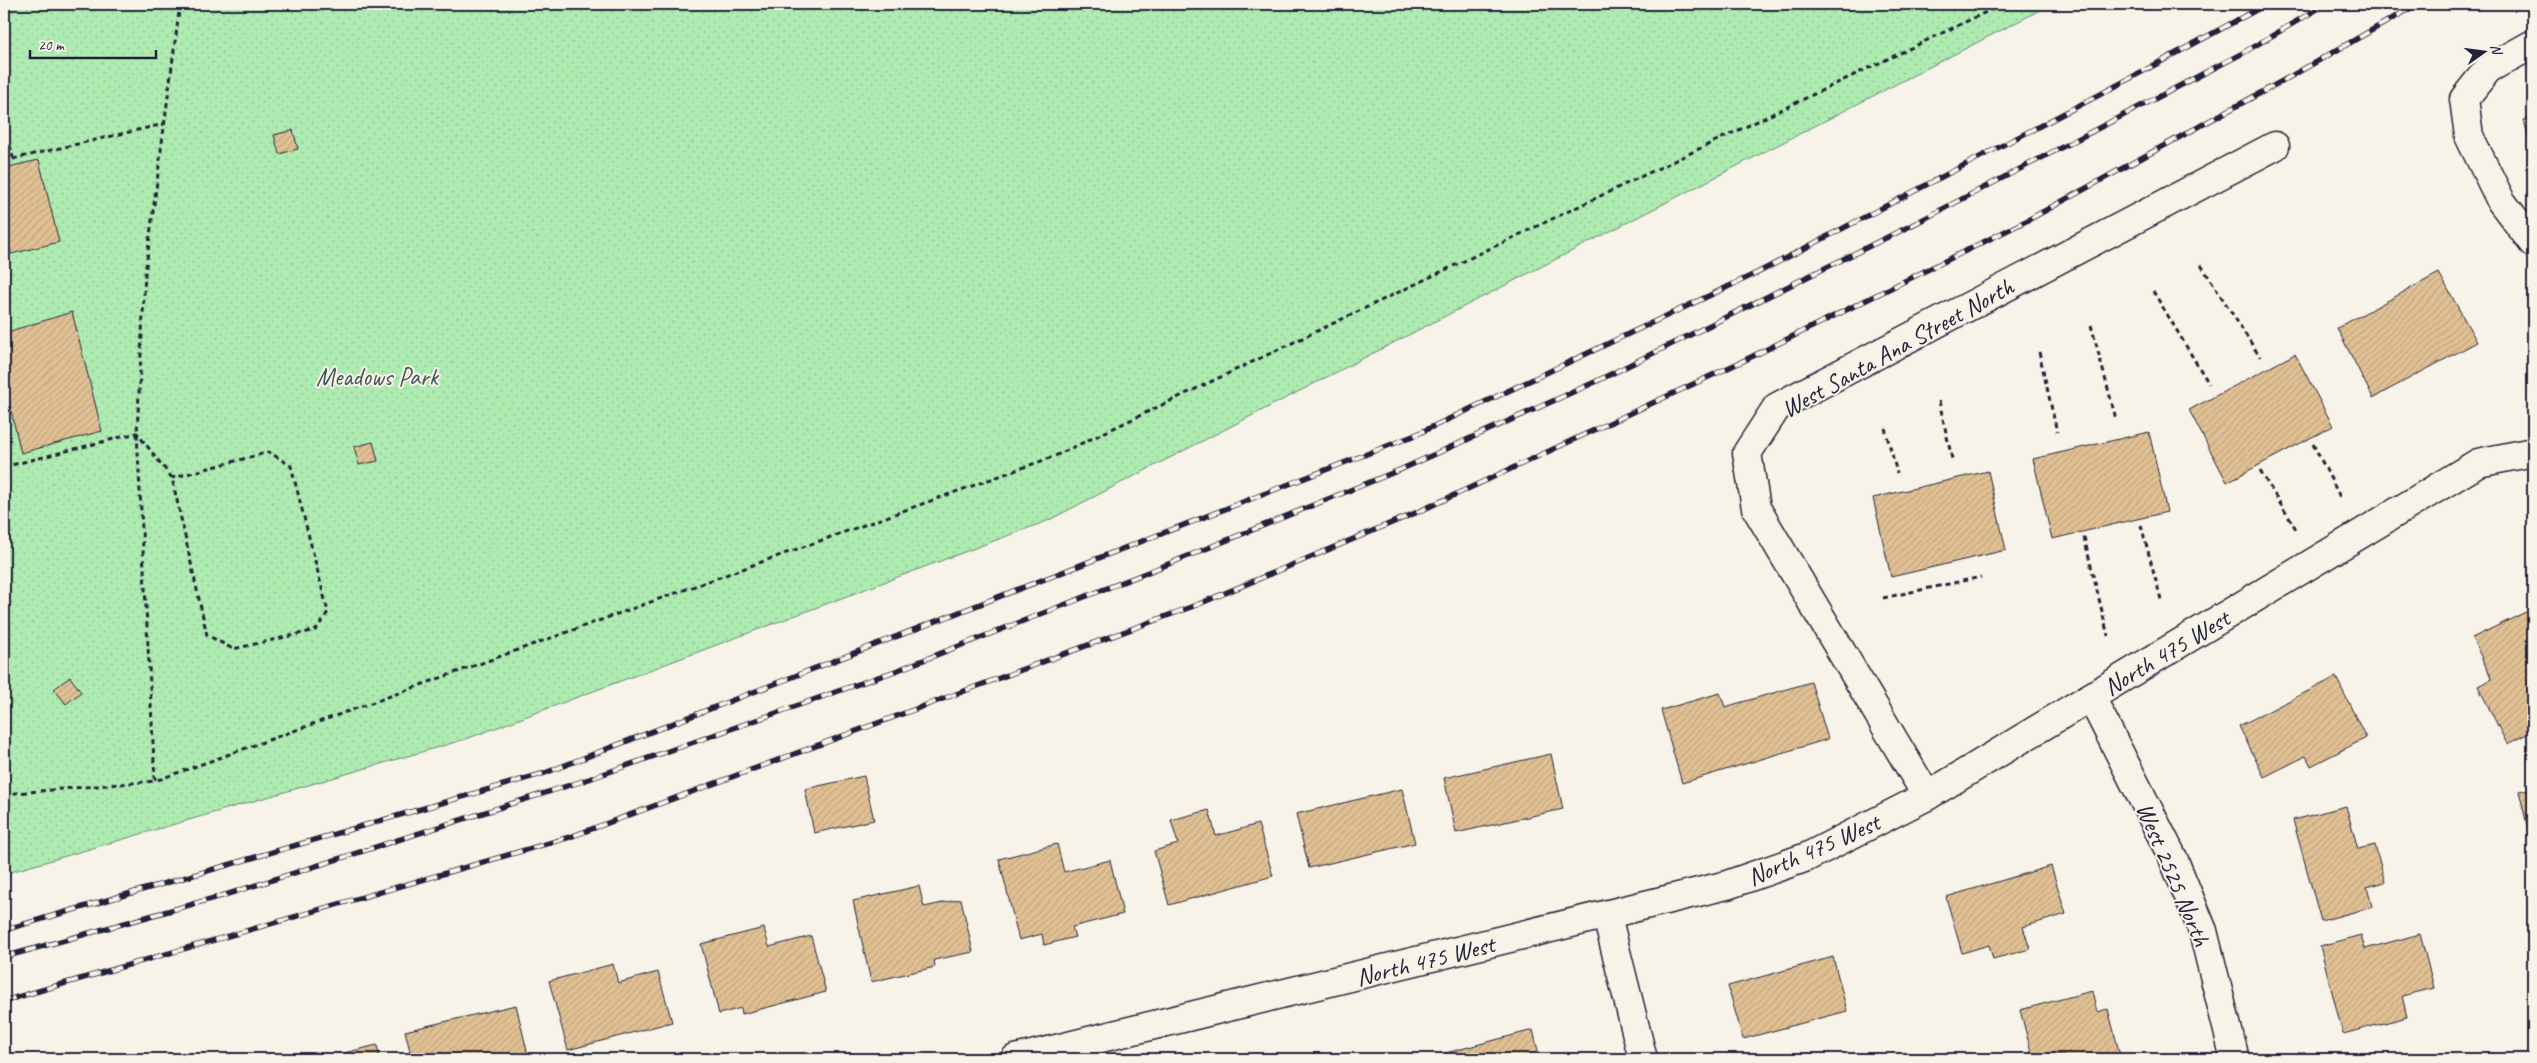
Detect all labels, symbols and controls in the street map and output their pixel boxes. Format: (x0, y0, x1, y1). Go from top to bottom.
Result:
scale bar (30, 28, 156, 60)
north arrow (2460, 28, 2510, 78)
text: 20 m (38, 36, 65, 55)
text: N (2487, 43, 2506, 57)
street label: West Santa Ana Street North (1776, 270, 2021, 425)
park label: Meadows Park (316, 361, 440, 393)
street label: North 475 West (2098, 601, 2238, 703)
street label: West 2525 North (2129, 798, 2218, 952)
street label: North 475 West (1742, 805, 1887, 893)
street label: North 475 West (1353, 928, 1500, 994)

